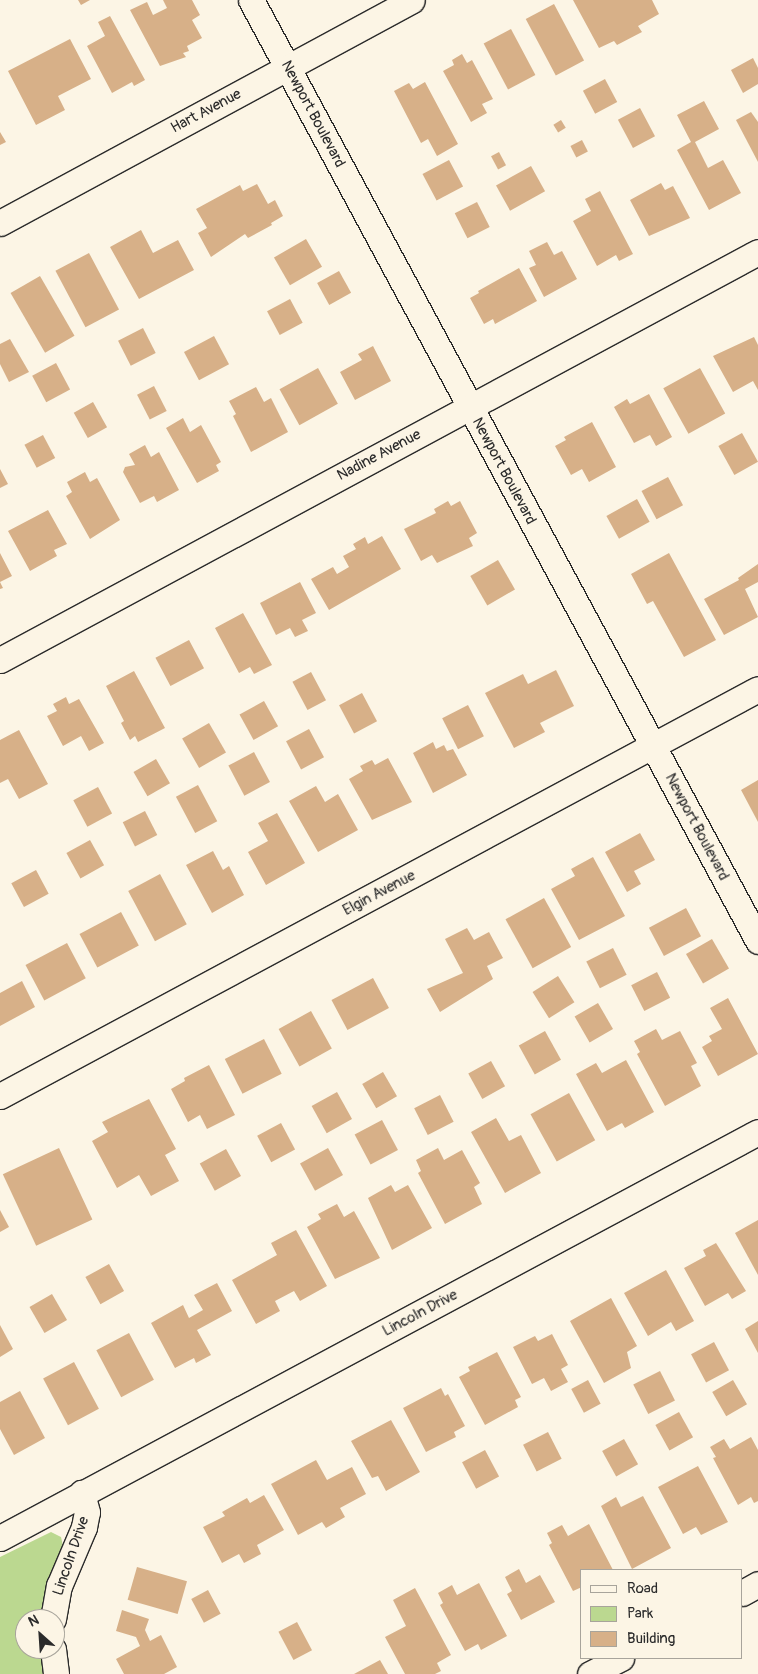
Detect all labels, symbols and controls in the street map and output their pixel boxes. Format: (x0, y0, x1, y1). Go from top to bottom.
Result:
street label: Newport Boulevard (277, 57, 349, 171)
street label: Hart Avenue (168, 85, 244, 137)
street label: Newport Boulevard (468, 414, 540, 528)
street label: Nadine Avenue (334, 425, 424, 485)
street label: Newport Boulevard (661, 770, 733, 884)
street label: Elgin Avenue (340, 866, 418, 920)
street label: Lincoln Drive (379, 1286, 461, 1340)
street label: Lincoln Drive (49, 1514, 93, 1598)
legend (580, 1569, 743, 1659)
text: Road (627, 1579, 658, 1598)
text: Park (627, 1604, 653, 1623)
north arrow (15, 1609, 65, 1659)
text: N (26, 1611, 42, 1631)
text: Building (627, 1629, 675, 1648)

